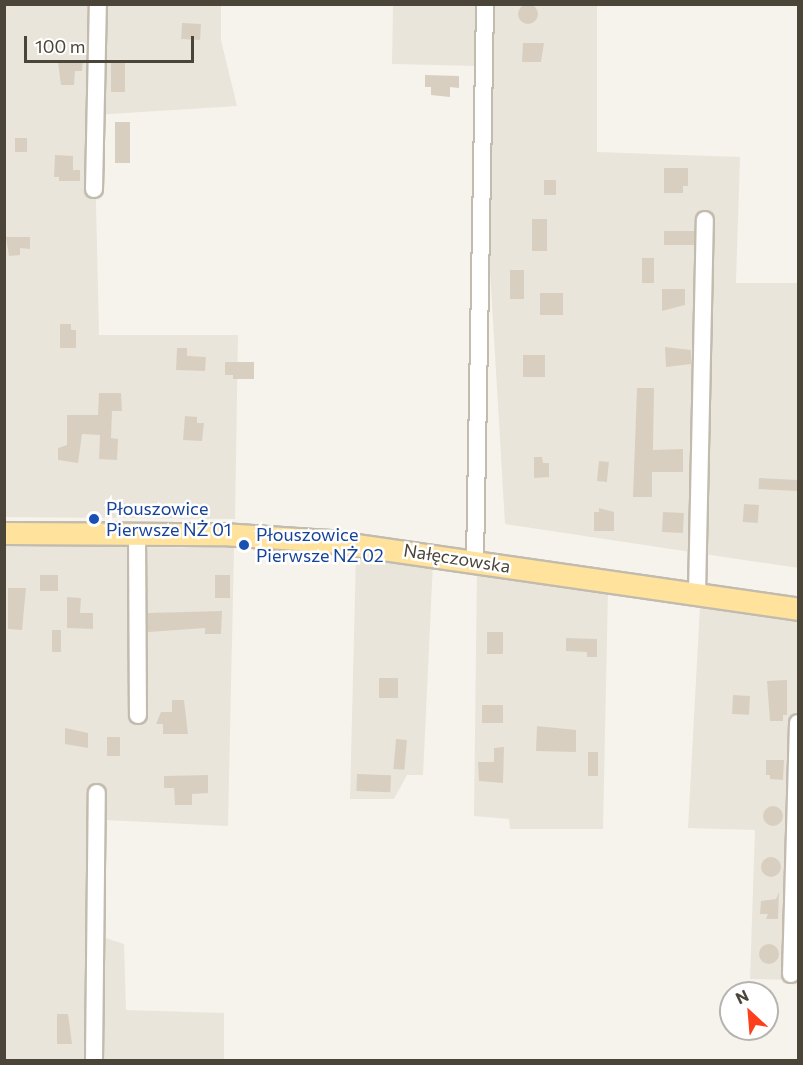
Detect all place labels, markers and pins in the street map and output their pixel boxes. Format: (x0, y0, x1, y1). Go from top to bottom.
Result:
place label: Płouszowice Pierwsze NŻ 01 (106, 498, 232, 540)
marker: Płouszowice Pierwsze NŻ 01 (87, 512, 101, 526)
place label: Płouszowice Pierwsze NŻ 02 (256, 524, 384, 566)
marker: Płouszowice Pierwsze NŻ 02 (237, 538, 251, 552)

